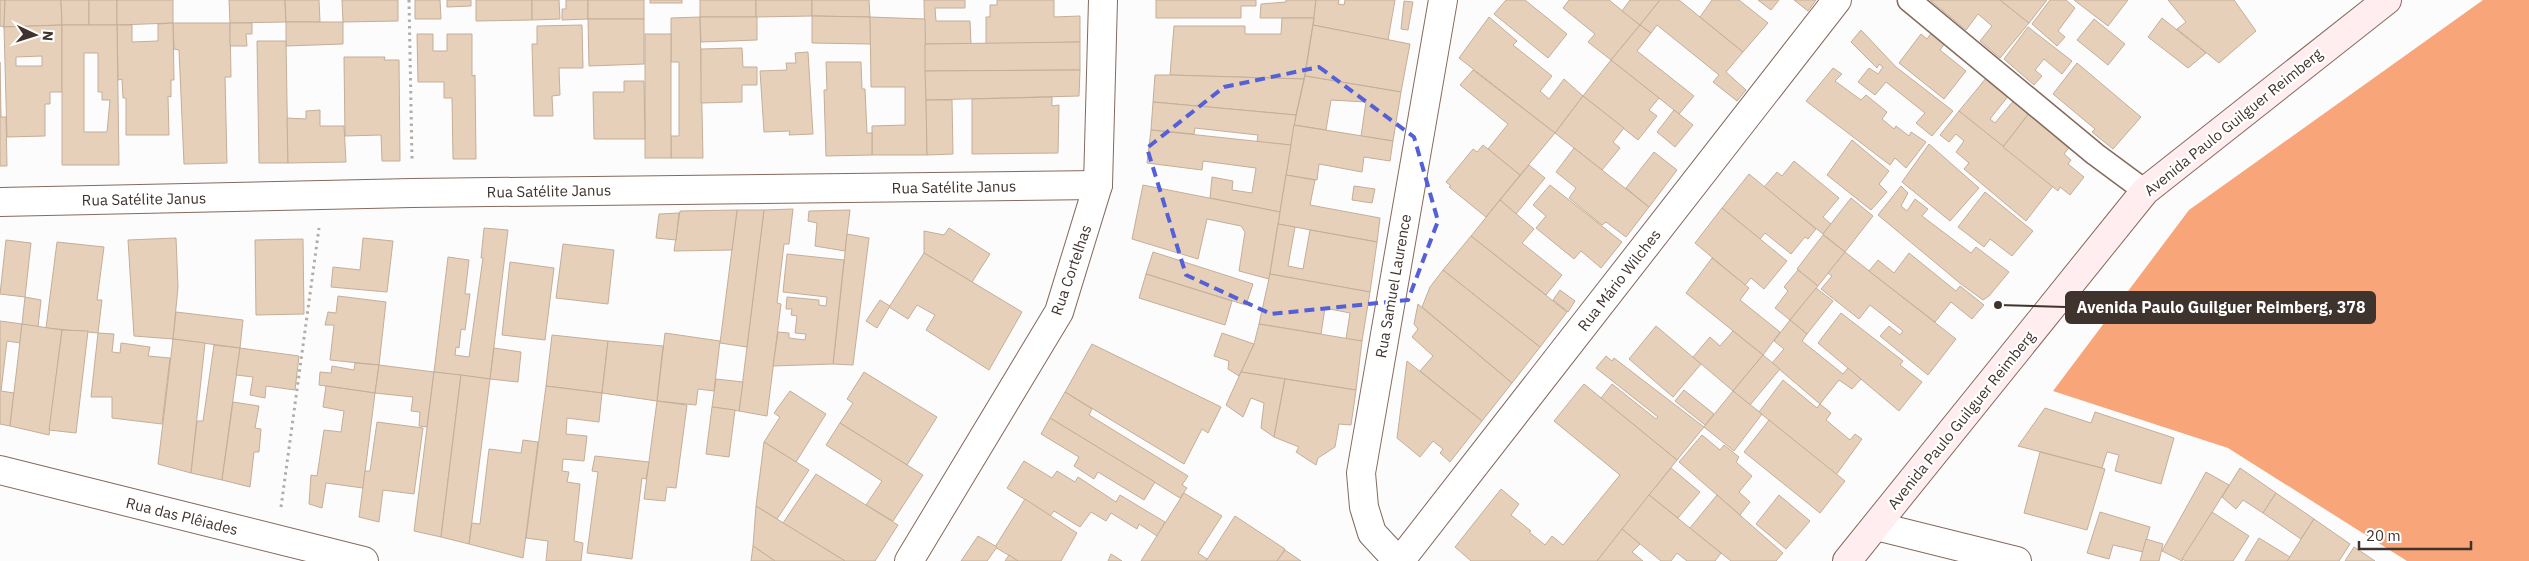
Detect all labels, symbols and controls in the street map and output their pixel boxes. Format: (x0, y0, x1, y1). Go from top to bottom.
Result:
north arrow (10, 10, 60, 60)
text: N (39, 30, 57, 42)
street label: Avenida Paulo Guilguer Reimberg (2140, 44, 2326, 200)
street label: Rua Satélite Janus (892, 176, 1016, 198)
street label: Rua Satélite Janus (487, 180, 611, 202)
street label: Rua Satélite Janus (82, 188, 206, 210)
street label: Rua Samuel Laurence (1371, 213, 1415, 359)
street label: Rua Cortelhas (1047, 222, 1095, 318)
street label: Rua Mário Wilches (1573, 225, 1665, 335)
callout: Avenida Paulo Guilguer Reimberg, 378 (2066, 292, 2375, 323)
text: Avenida Paulo Guilguer Reimberg, 378 (2076, 297, 2366, 317)
street label: Avenida Paulo Guilguer Reimberg (1883, 327, 2039, 513)
street label: Rua das Plêiades (124, 493, 240, 539)
scale bar (2359, 518, 2472, 550)
text: 20 m (2366, 526, 2401, 545)

